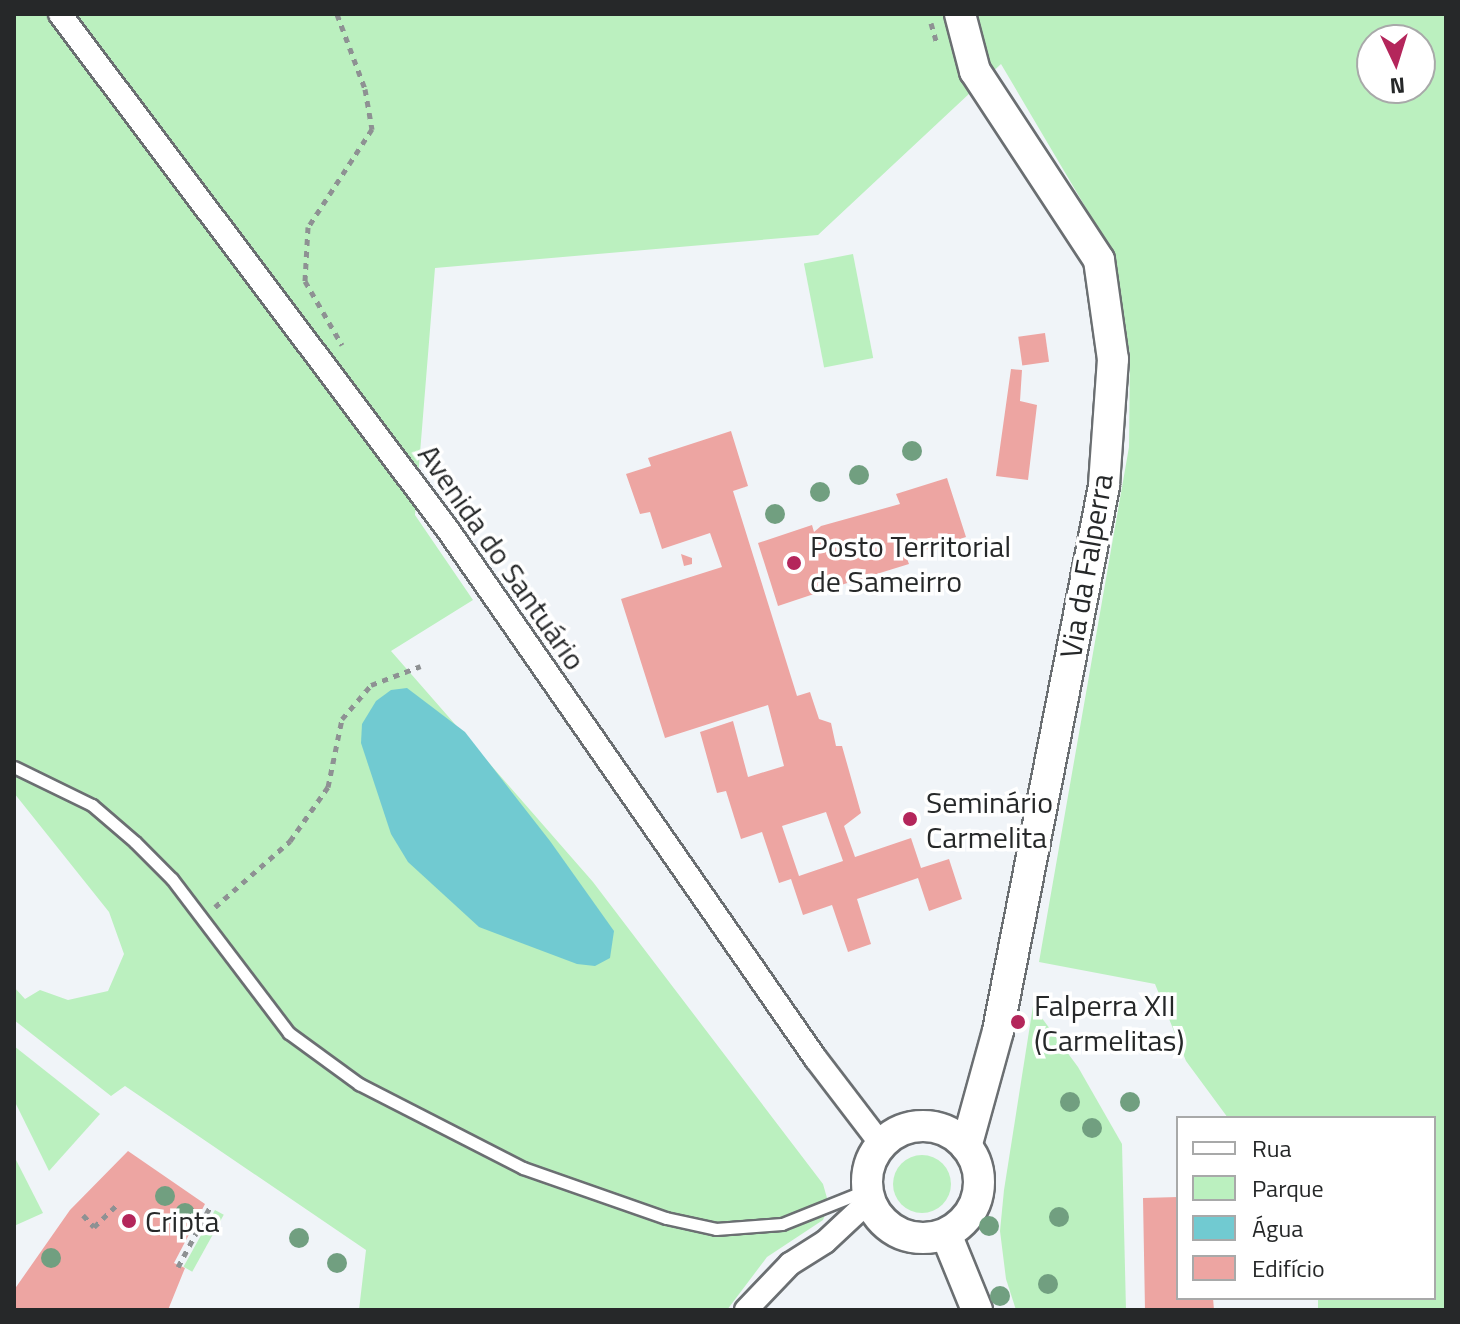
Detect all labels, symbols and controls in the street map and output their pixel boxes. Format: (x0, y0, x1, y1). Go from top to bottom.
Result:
north arrow (1356, 24, 1436, 104)
text: N (1389, 68, 1406, 103)
street label: Avenida do Santuário (411, 437, 593, 677)
street label: Via da Falperra (1052, 471, 1120, 661)
place label: Posto Territorial de Sameirro (810, 528, 1011, 598)
marker: Posto Territorial de Sameirro (785, 554, 803, 572)
place label: Seminário Carmelita (926, 784, 1053, 854)
marker: Seminário Carmelita (901, 810, 919, 828)
place label: Falperra XII (Carmelitas) (1034, 987, 1184, 1058)
marker: Falperra XII (Carmelitas) (1009, 1013, 1027, 1031)
legend (1176, 1116, 1436, 1300)
text: Rua (1252, 1130, 1291, 1166)
text: Parque (1252, 1170, 1324, 1206)
place label: Cripta (145, 1203, 219, 1239)
text: Água (1252, 1210, 1303, 1246)
marker: Cripta (120, 1212, 138, 1230)
text: Edifício (1252, 1250, 1325, 1286)

